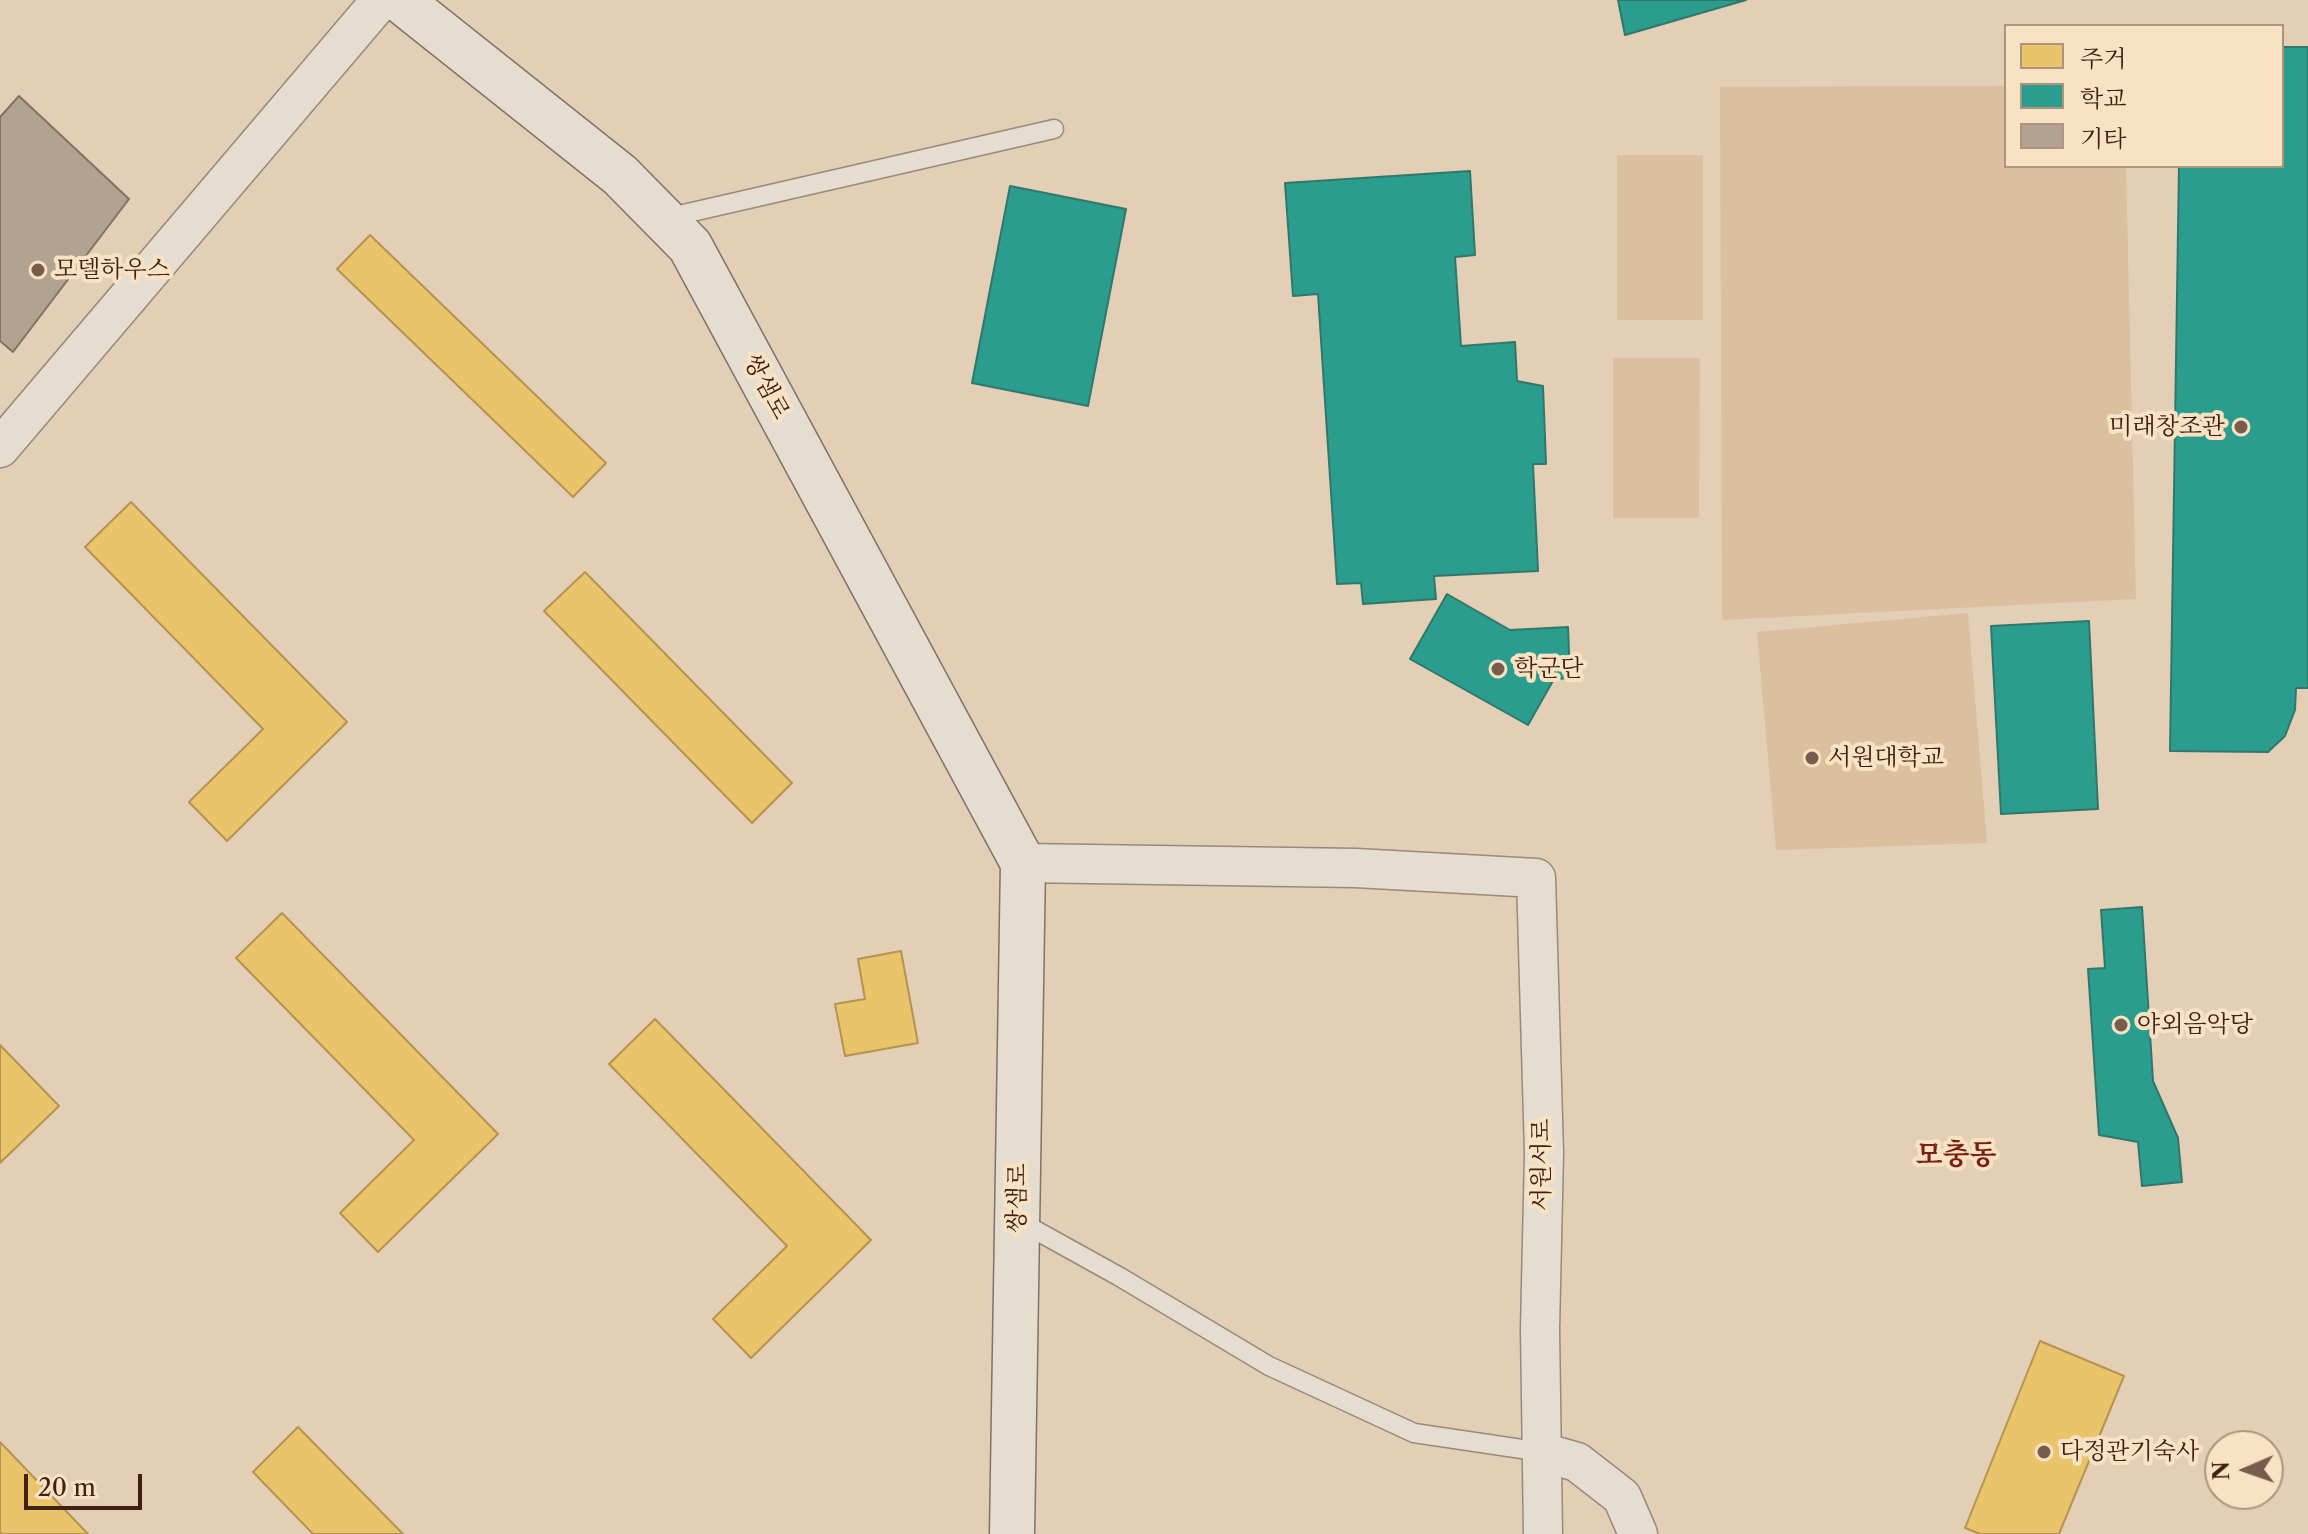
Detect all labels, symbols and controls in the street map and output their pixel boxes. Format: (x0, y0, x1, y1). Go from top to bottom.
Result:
legend (2004, 24, 2284, 168)
text: 주거 (2080, 44, 2126, 73)
text: 학교 (2080, 84, 2126, 113)
text: 기타 (2080, 124, 2126, 153)
place label: 모델하우스 (54, 256, 170, 284)
marker: 모델하우스 (29, 261, 47, 279)
street label: 쌍샘로 (737, 350, 795, 424)
place label: 미래창조관 (2109, 413, 2225, 441)
marker: 미래창조관 (2232, 418, 2250, 436)
place label: 학군단 (1514, 655, 1584, 683)
marker: 학군단 (1489, 660, 1507, 678)
place label: 서원대학교 (1828, 744, 1944, 772)
marker: 서원대학교 (1803, 749, 1821, 767)
place label: 야외음악당 (2137, 1011, 2253, 1039)
marker: 야외음악당 (2112, 1016, 2130, 1034)
street label: 서원서로 (1528, 1119, 1556, 1211)
district label: 모충동 (1915, 1139, 1997, 1173)
street label: 쌍샘로 (1003, 1163, 1033, 1233)
north arrow (2204, 1430, 2284, 1510)
place label: 다정관기숙사 (2060, 1438, 2199, 1466)
marker: 다정관기숙사 (2035, 1443, 2053, 1461)
scale bar (28, 1458, 146, 1508)
text: N (2208, 1461, 2235, 1481)
text: 20 m (38, 1473, 96, 1502)

